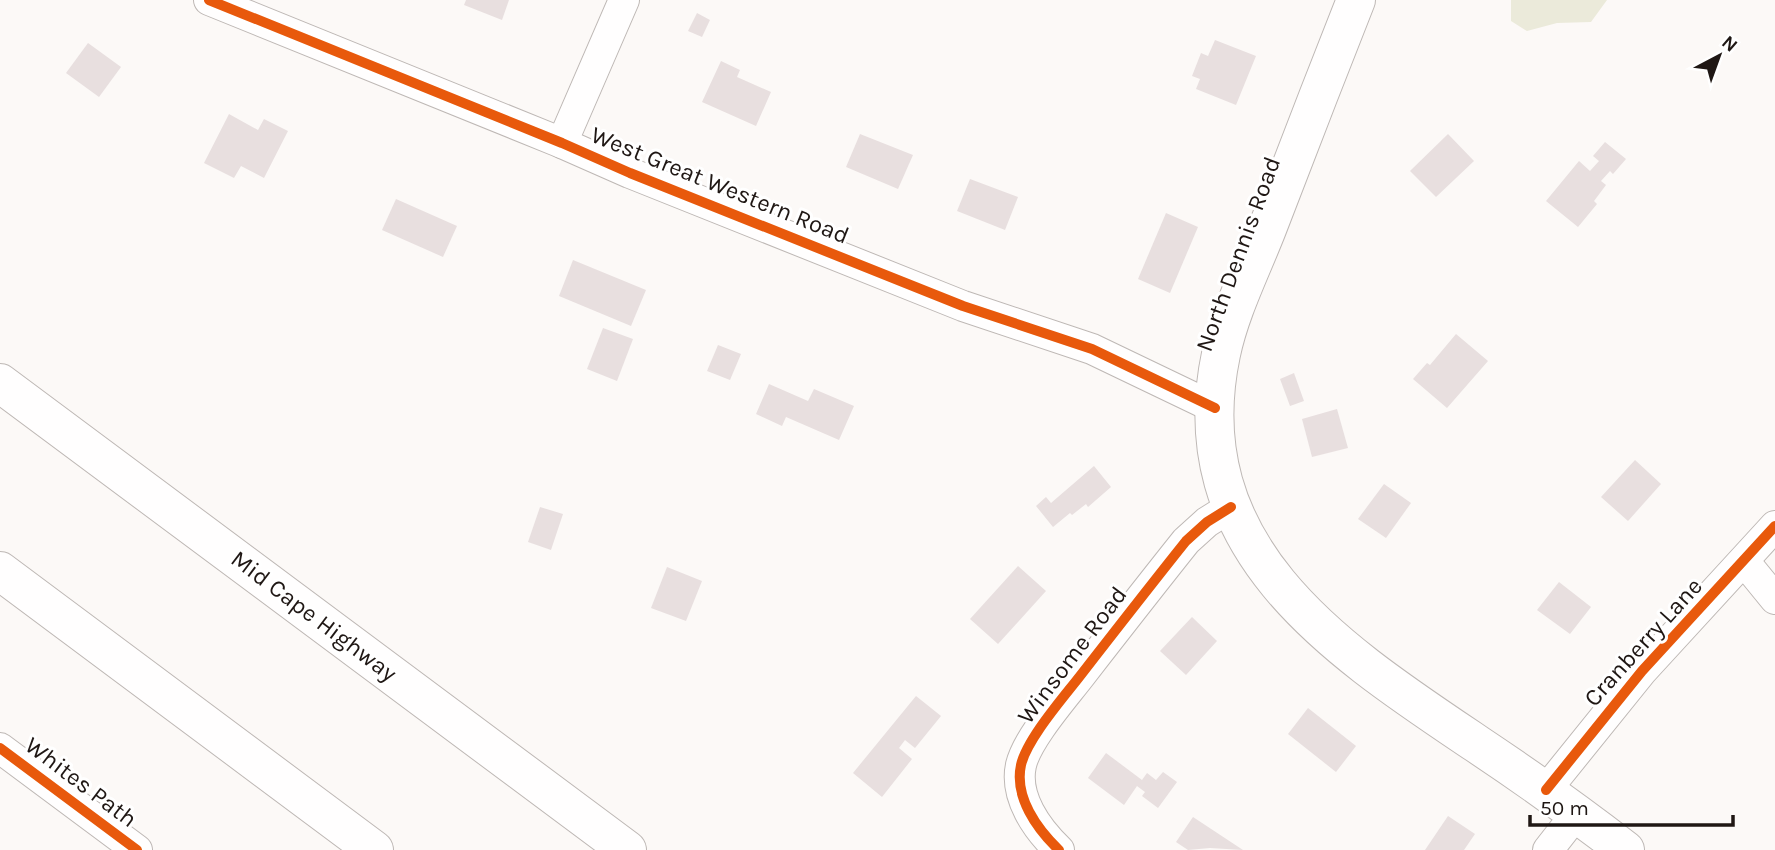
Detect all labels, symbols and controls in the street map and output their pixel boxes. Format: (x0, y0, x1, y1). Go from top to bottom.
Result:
north arrow (1684, 21, 1754, 91)
text: N (1717, 31, 1742, 57)
street label: West Great Western Road (587, 120, 853, 250)
street label: North Dennis Road (1190, 153, 1286, 355)
street label: Mid Cape Highway (226, 545, 402, 687)
street label: Cranberry Lane (1578, 572, 1708, 712)
street label: Winsome Road (1011, 581, 1133, 729)
street label: Whites Path (20, 731, 142, 833)
scale bar (1530, 784, 1733, 828)
text: 50 m (1540, 796, 1589, 820)

